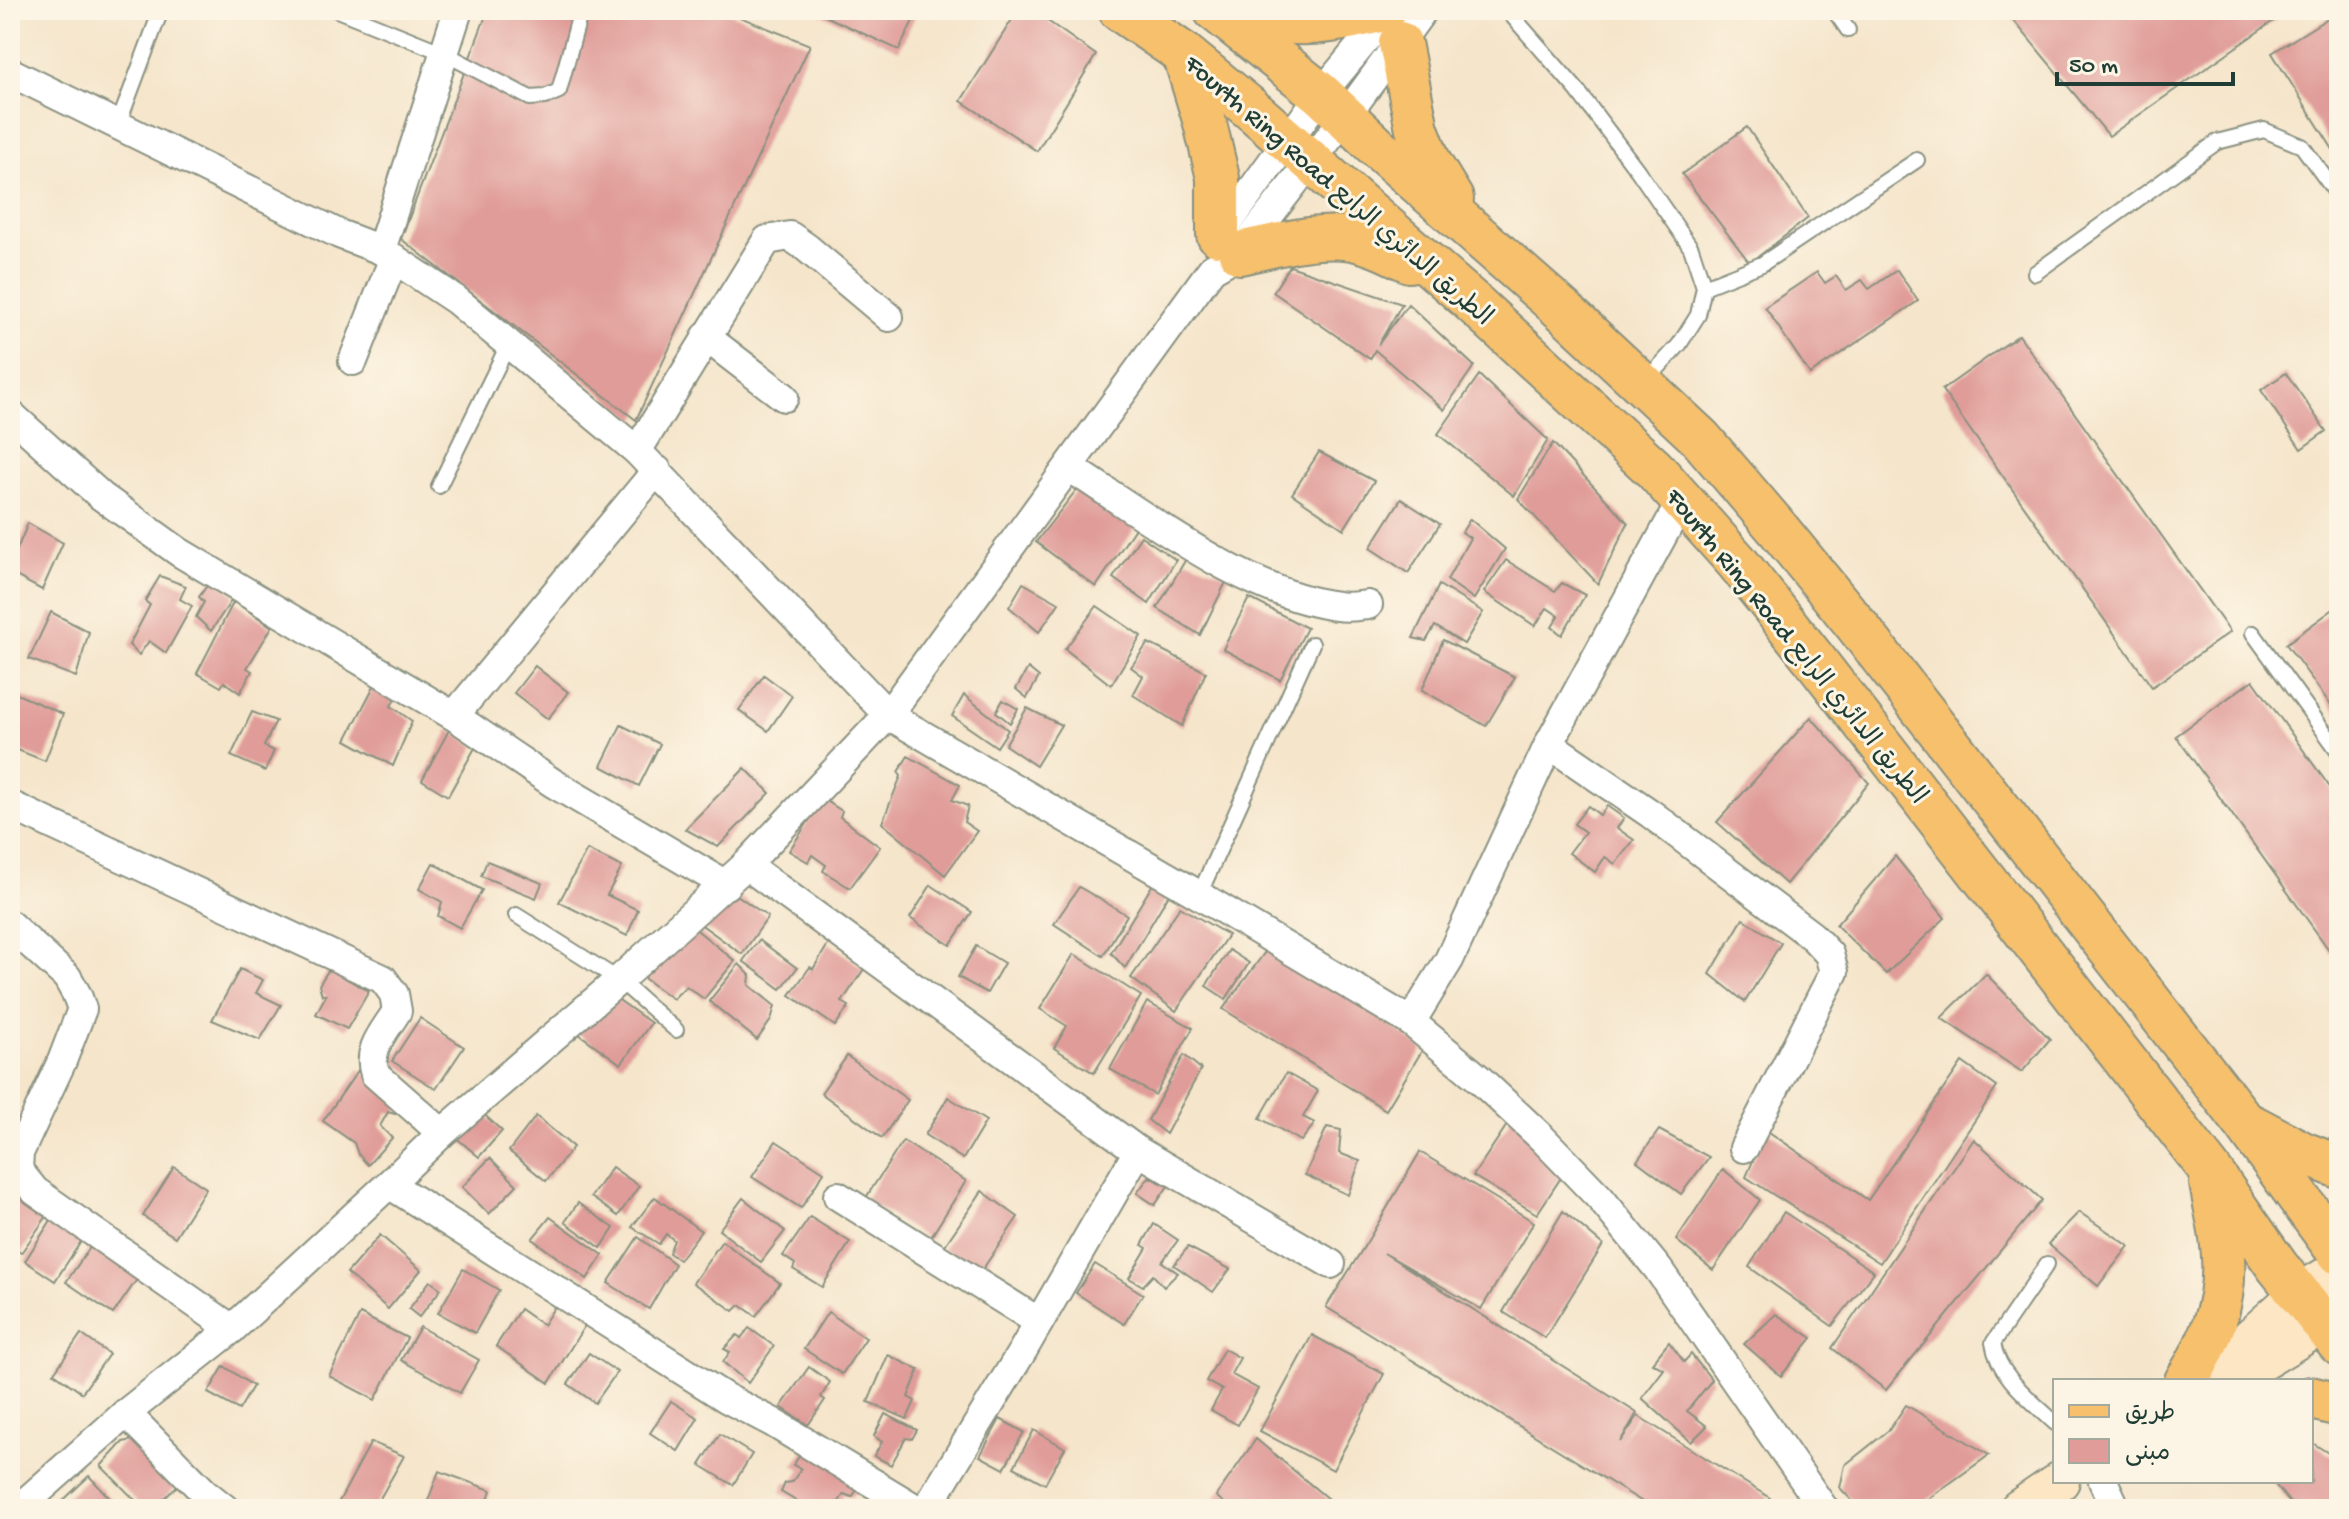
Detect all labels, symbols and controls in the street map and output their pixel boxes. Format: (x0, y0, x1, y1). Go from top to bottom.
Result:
scale bar (2057, 36, 2233, 86)
street label: Fourth Ring Road الطريق الدائري الرابع (1176, 50, 1497, 335)
text: 50 m (2069, 53, 2118, 82)
street label: Fourth Ring Road الطريق الدائري الرابع (1657, 483, 1932, 812)
legend (2053, 1379, 2313, 1483)
text: طريق (2125, 1400, 2175, 1429)
text: مبنى (2125, 1440, 2170, 1469)

